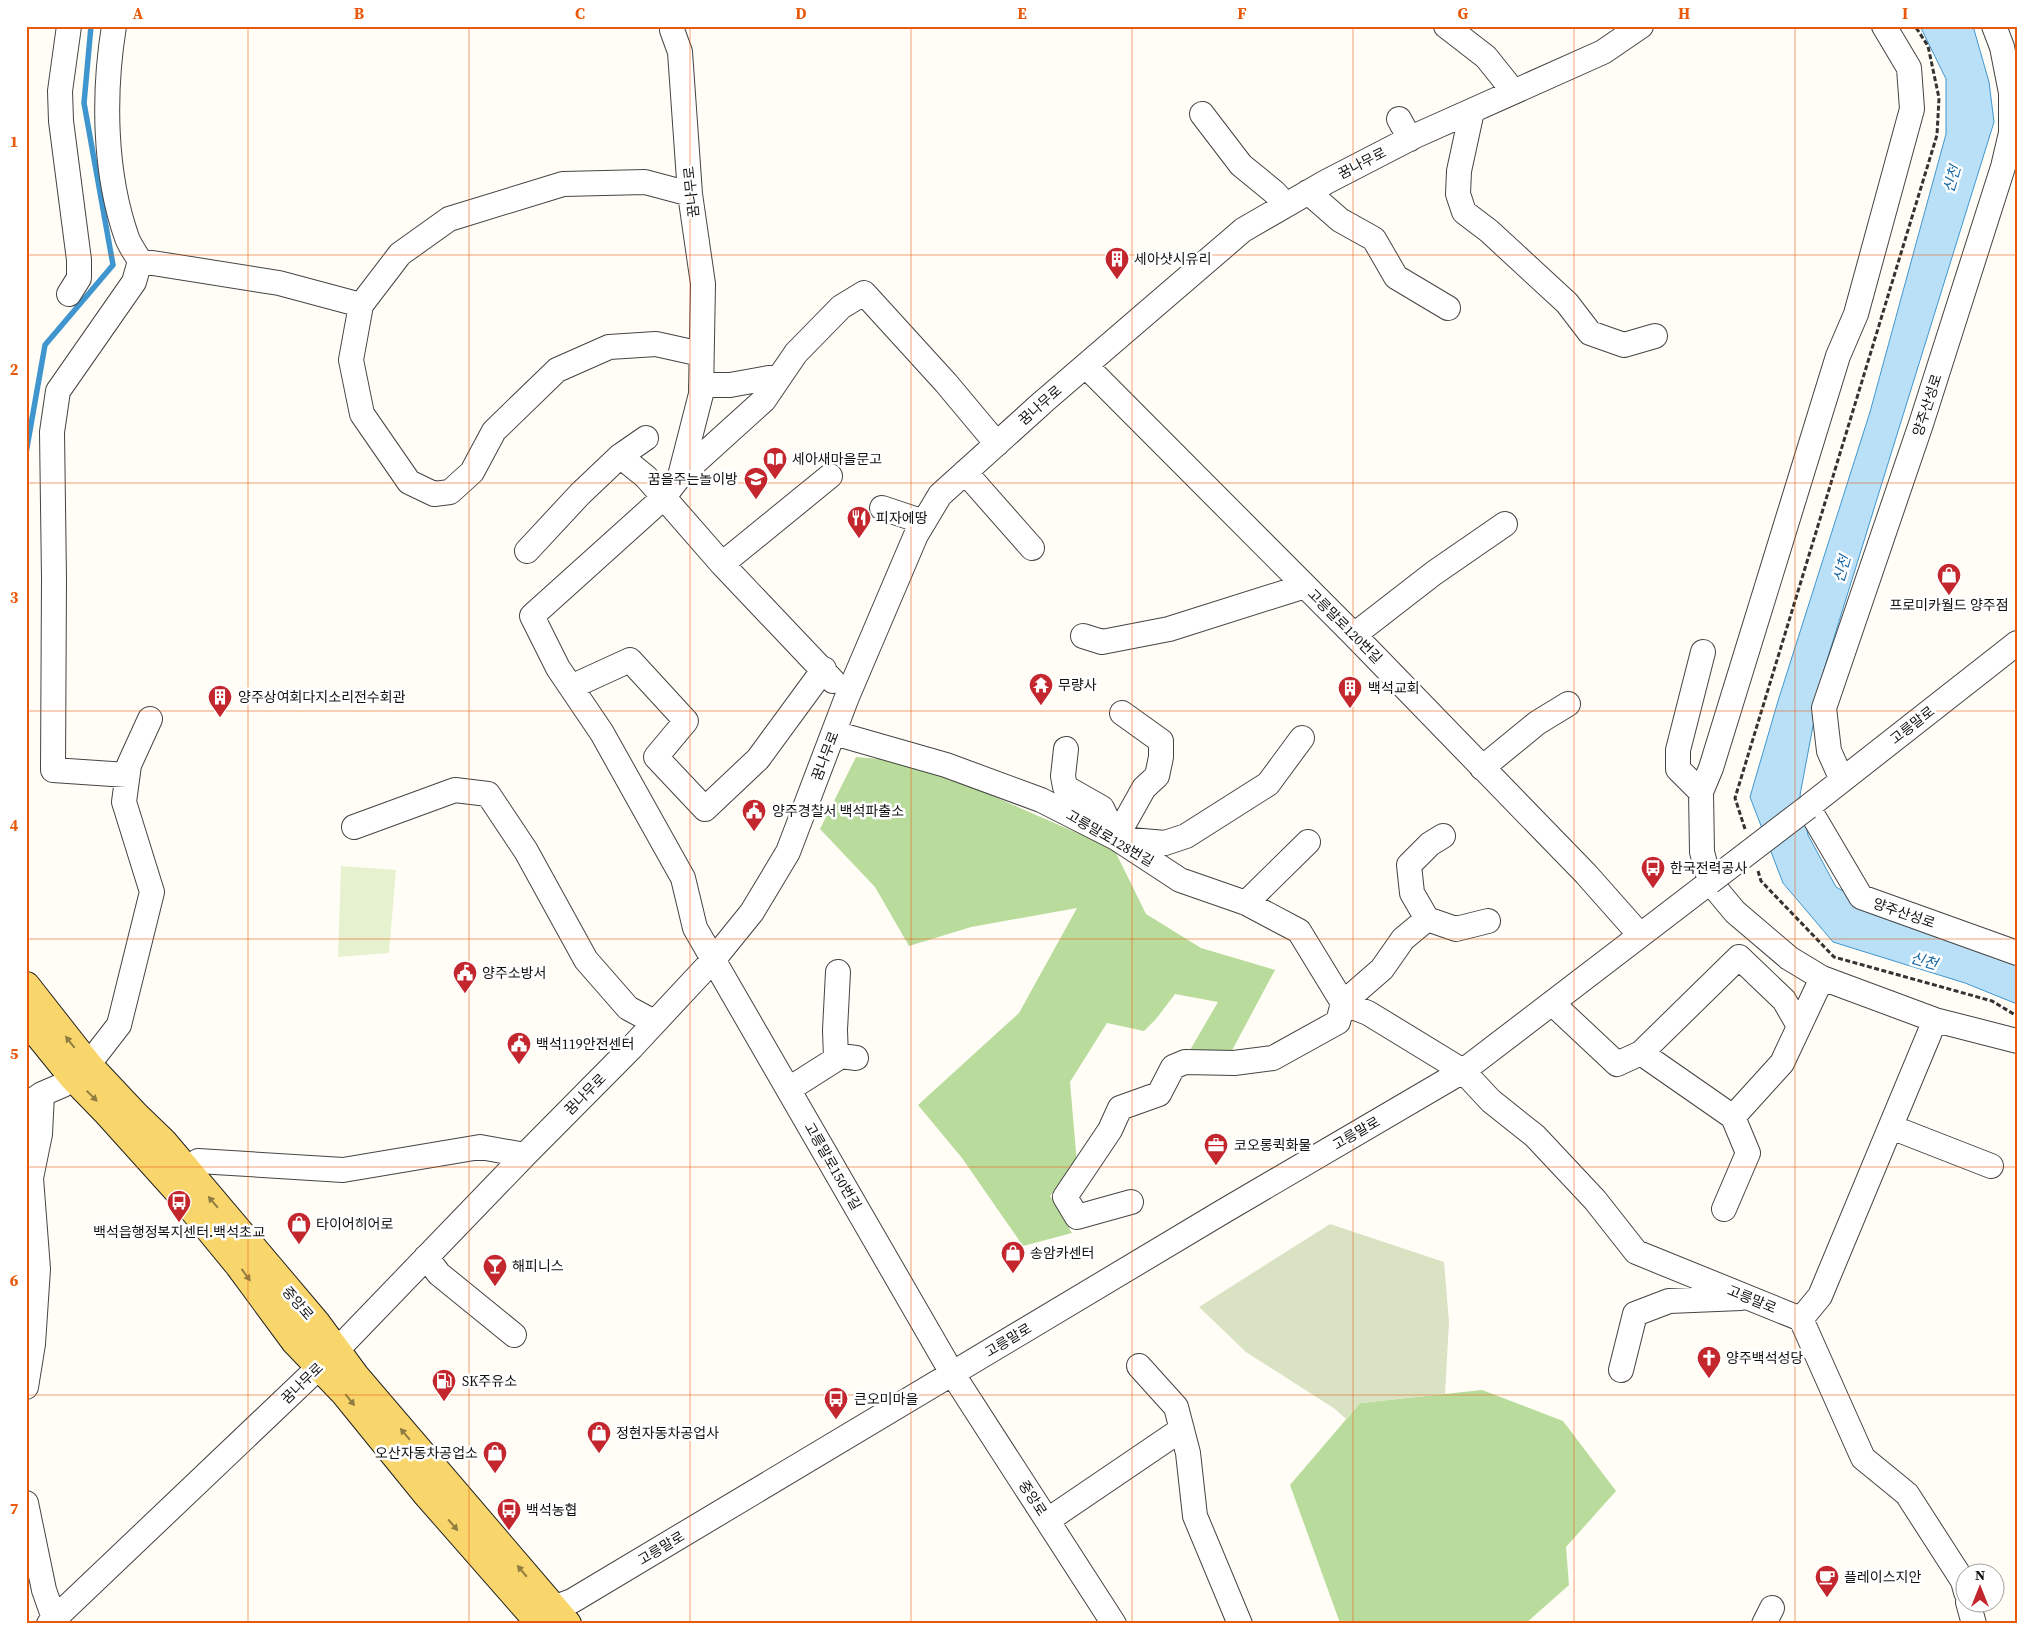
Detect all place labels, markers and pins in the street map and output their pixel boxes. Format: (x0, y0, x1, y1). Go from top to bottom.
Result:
building icon: 세아샷시유리 (1104, 246, 1130, 280)
place label: 세아샷시유리 (1134, 249, 1211, 269)
library icon: 세아새마을문고 (762, 446, 788, 480)
place label: 세아새마을문고 (792, 449, 882, 469)
school or university icon: 꿈을주는놀이방 (743, 466, 769, 500)
place label: 꿈을주는놀이방 (648, 469, 738, 489)
restaurant icon: 피자에땅 (846, 505, 872, 539)
place label: 피자에땅 (876, 508, 928, 528)
shop icon: 프로미카월드 양주점 (1936, 562, 1962, 596)
place label: 프로미카월드 양주점 (1889, 595, 2009, 615)
temple icon: 무량사 (1028, 672, 1054, 706)
place label: 무량사 (1058, 675, 1097, 695)
building icon: 백석교회 (1337, 675, 1363, 709)
place label: 백석교회 (1368, 678, 1420, 698)
building icon: 양주상여회다지소리전수회관 (207, 684, 233, 718)
place label: 양주상여회다지소리전수회관 (238, 687, 406, 707)
public building icon: 양주경찰서 백석파출소 (741, 798, 767, 832)
place label: 양주경찰서 백석파출소 (772, 801, 904, 821)
bus stop icon: 한국전력공사 (1640, 855, 1666, 889)
place label: 한국전력공사 (1670, 858, 1747, 878)
public building icon: 양주소방서 (452, 960, 478, 994)
place label: 양주소방서 (482, 963, 546, 983)
public building icon: 백석119안전센터 (506, 1031, 532, 1065)
place label: 백석119안전센터 (536, 1034, 634, 1054)
office icon: 코오롱퀵화물 (1203, 1132, 1229, 1166)
place label: 코오롱퀵화물 (1234, 1135, 1311, 1155)
bus stop icon: 백석읍행정복지센터.백석초교 (166, 1189, 192, 1223)
shop icon: 타이어히어로 (286, 1211, 312, 1245)
place label: 타이어히어로 (316, 1214, 393, 1234)
place label: 백석읍행정복지센터.백석초교 (93, 1222, 265, 1242)
shop icon: 송암카센터 (1000, 1240, 1026, 1274)
place label: 송암카센터 (1030, 1243, 1094, 1263)
bar icon: 해피니스 (482, 1253, 508, 1287)
place label: 해피니스 (512, 1256, 564, 1276)
church icon: 양주백석성당 (1696, 1345, 1722, 1379)
place label: 양주백석성당 (1726, 1348, 1803, 1368)
fuel station icon: SK주유소 (431, 1368, 457, 1402)
place label: SK주유소 (462, 1371, 517, 1391)
bus stop icon: 큰오미마을 (823, 1386, 849, 1420)
place label: 큰오미마을 (854, 1389, 919, 1409)
shop icon: 정현자동차공업사 (586, 1420, 612, 1454)
place label: 정현자동차공업사 (616, 1423, 719, 1443)
shop icon: 오산자동차공업소 (482, 1440, 508, 1474)
place label: 오산자동차공업소 (375, 1443, 478, 1463)
bus stop icon: 백석농협 (496, 1497, 522, 1531)
place label: 백석농협 (526, 1500, 578, 1520)
cafe icon: 플레이스지안 (1814, 1564, 1840, 1598)
place label: 플레이스지안 (1844, 1567, 1921, 1587)

